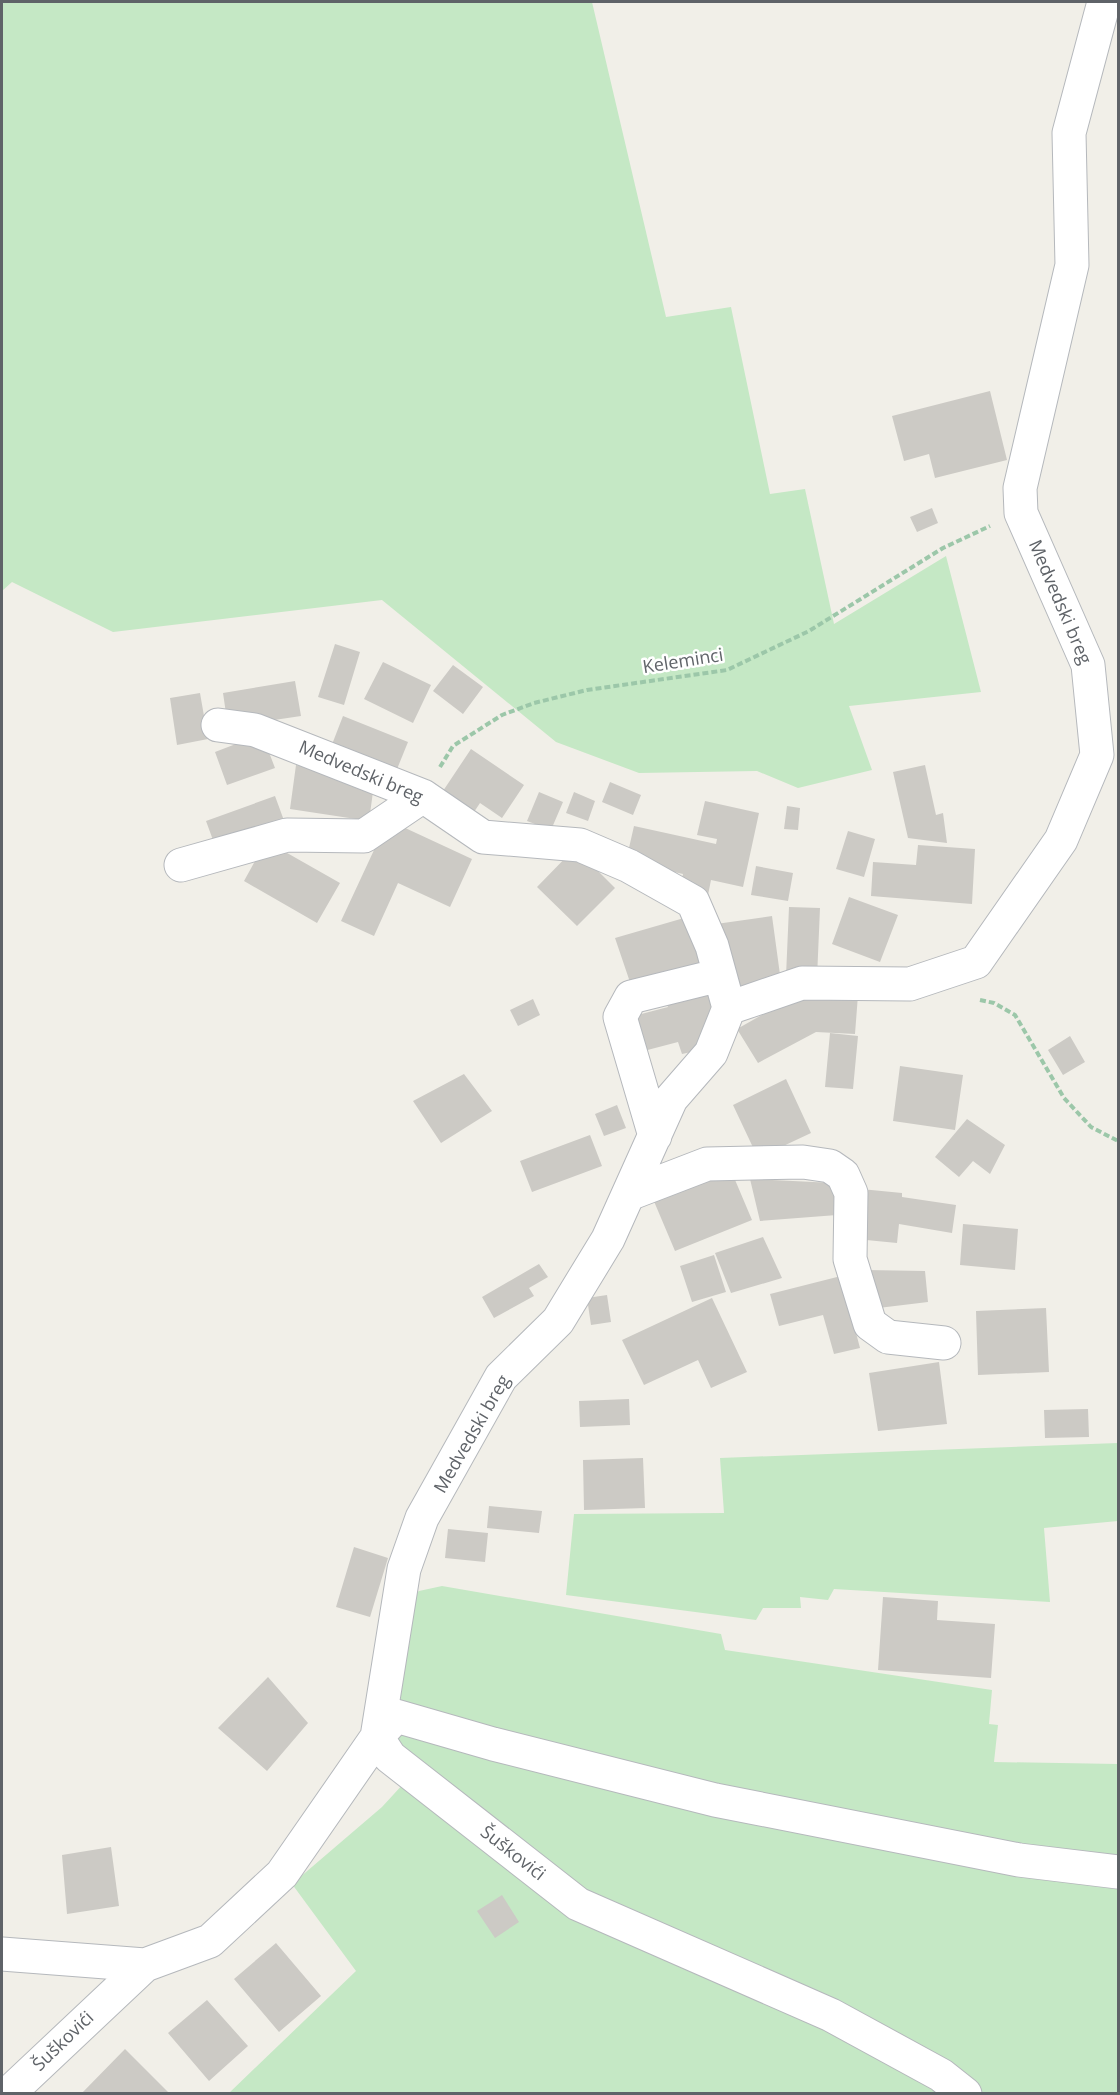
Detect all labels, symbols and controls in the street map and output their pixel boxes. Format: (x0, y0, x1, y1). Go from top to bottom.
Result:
street label: Medvedski breg (1024, 536, 1098, 668)
street label: Keleminci (641, 642, 725, 678)
street label: Medvedski breg (296, 734, 427, 808)
street label: Medvedski breg (428, 1370, 515, 1497)
street label: Šuškovići (476, 1819, 551, 1885)
street label: Šuškovići (26, 2005, 98, 2075)

